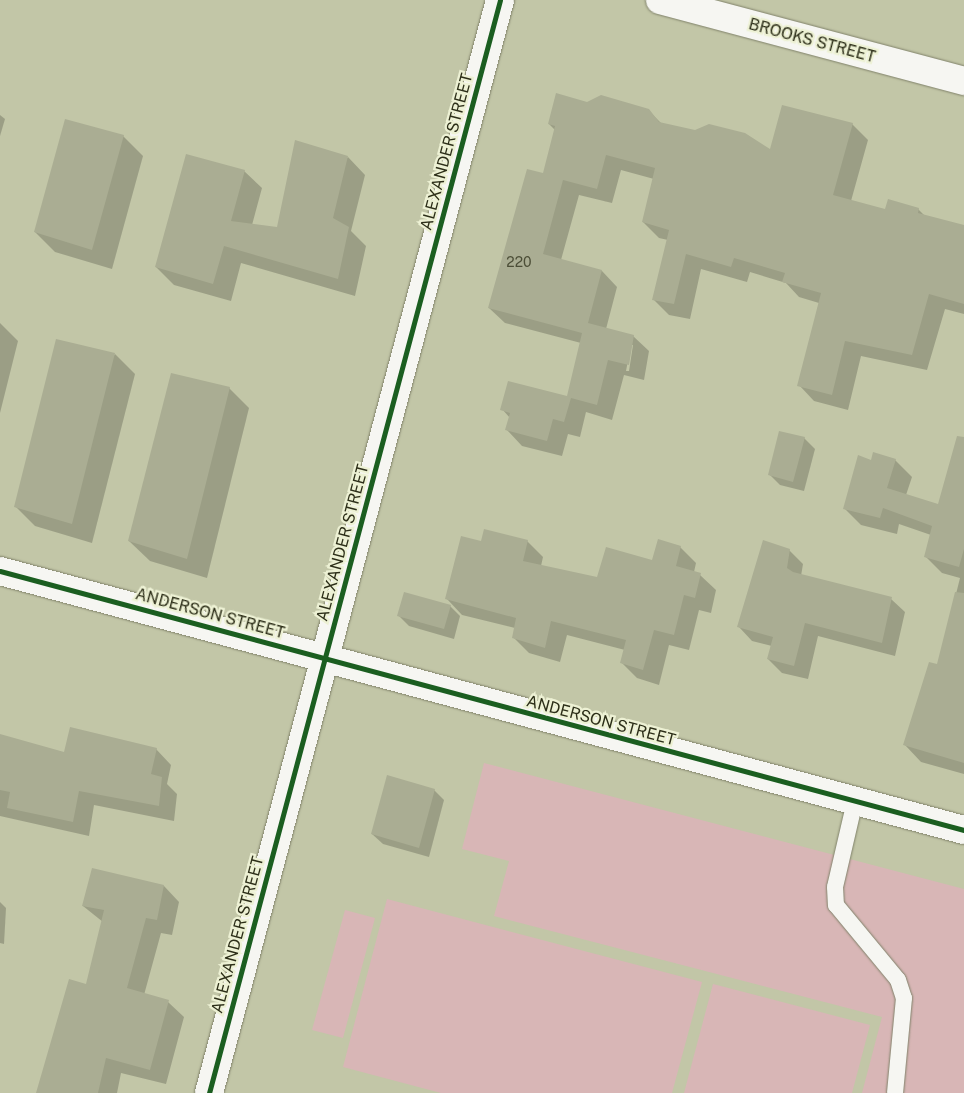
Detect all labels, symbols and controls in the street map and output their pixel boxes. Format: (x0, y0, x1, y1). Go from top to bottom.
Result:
street label: BROOKS STREET (746, 15, 878, 67)
street label: ALEXANDER STREET (417, 71, 477, 233)
house number: 220 (506, 254, 532, 270)
street label: ALEXANDER STREET (313, 462, 373, 624)
street label: ANDERSON STREET (133, 585, 287, 643)
street label: ANDERSON STREET (524, 692, 678, 750)
street label: ALEXANDER STREET (208, 854, 268, 1016)

